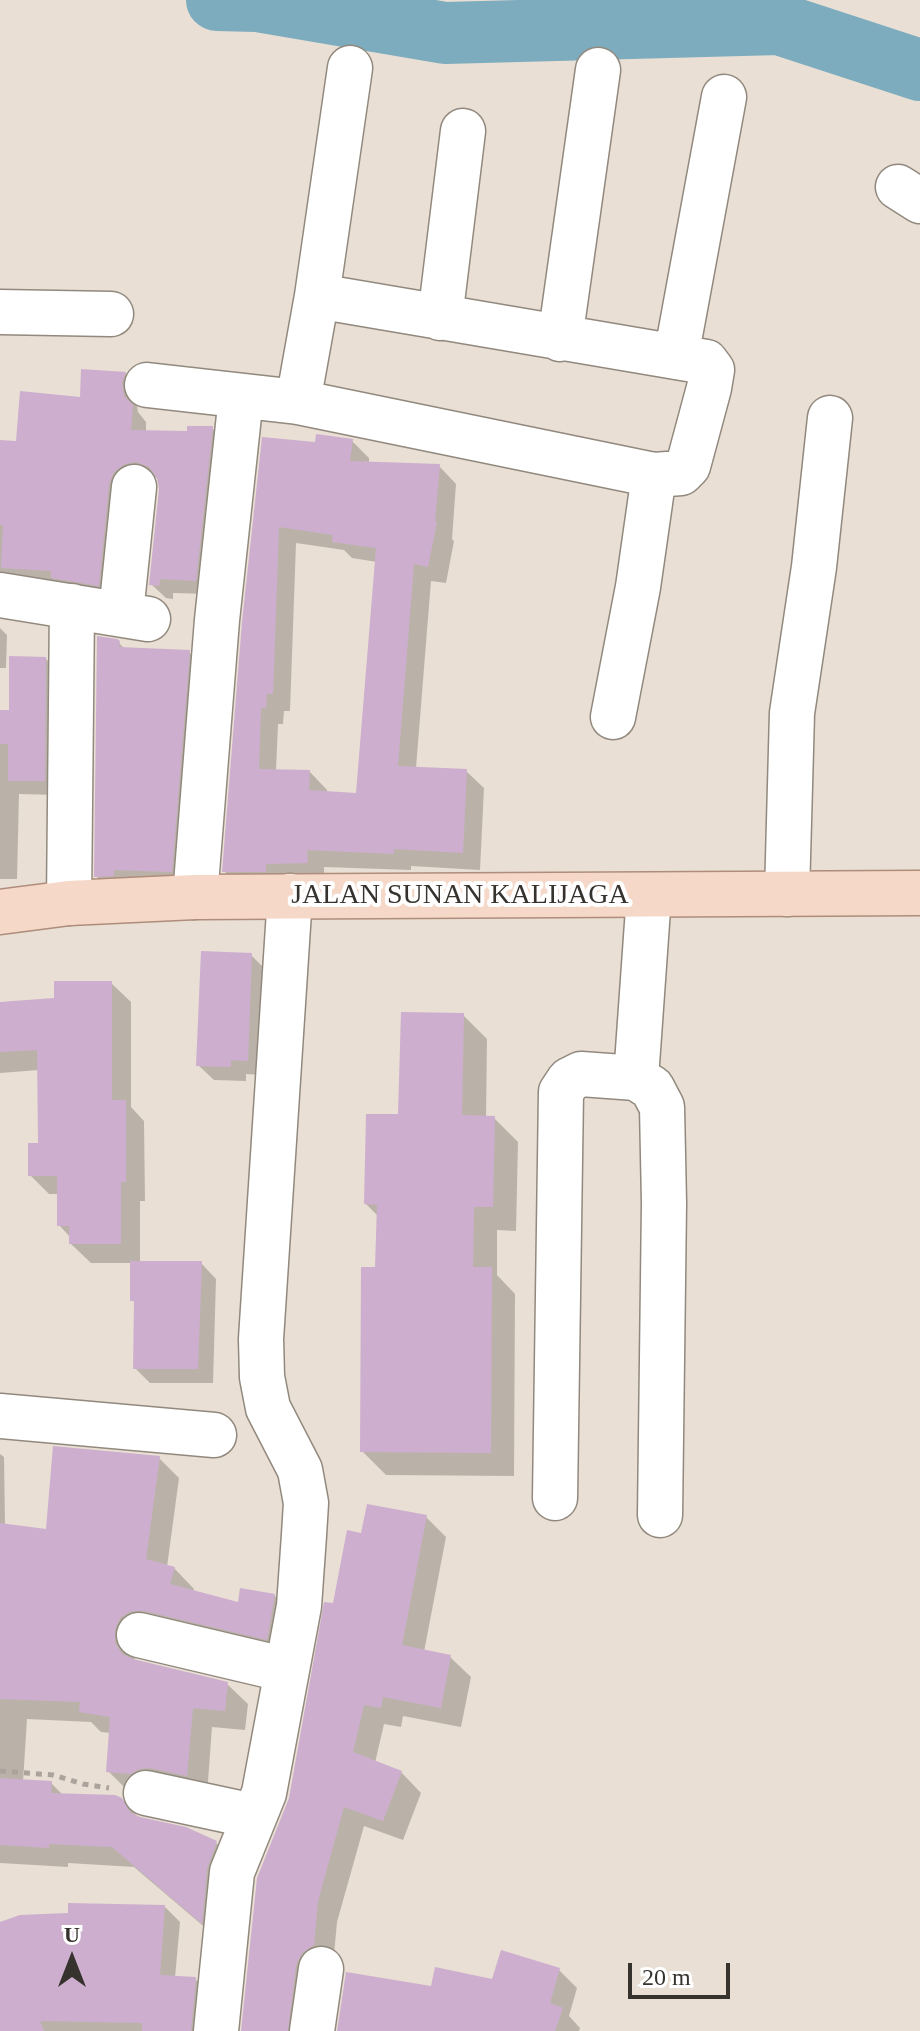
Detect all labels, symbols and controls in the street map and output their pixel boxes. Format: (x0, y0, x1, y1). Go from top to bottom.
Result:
street label: JALAN SUNAN KALIJAGA (291, 879, 629, 913)
north arrow (32, 1919, 112, 1999)
text: U (64, 1922, 80, 1947)
scale bar (632, 1947, 734, 1997)
text: 20 m (642, 1964, 691, 1990)

